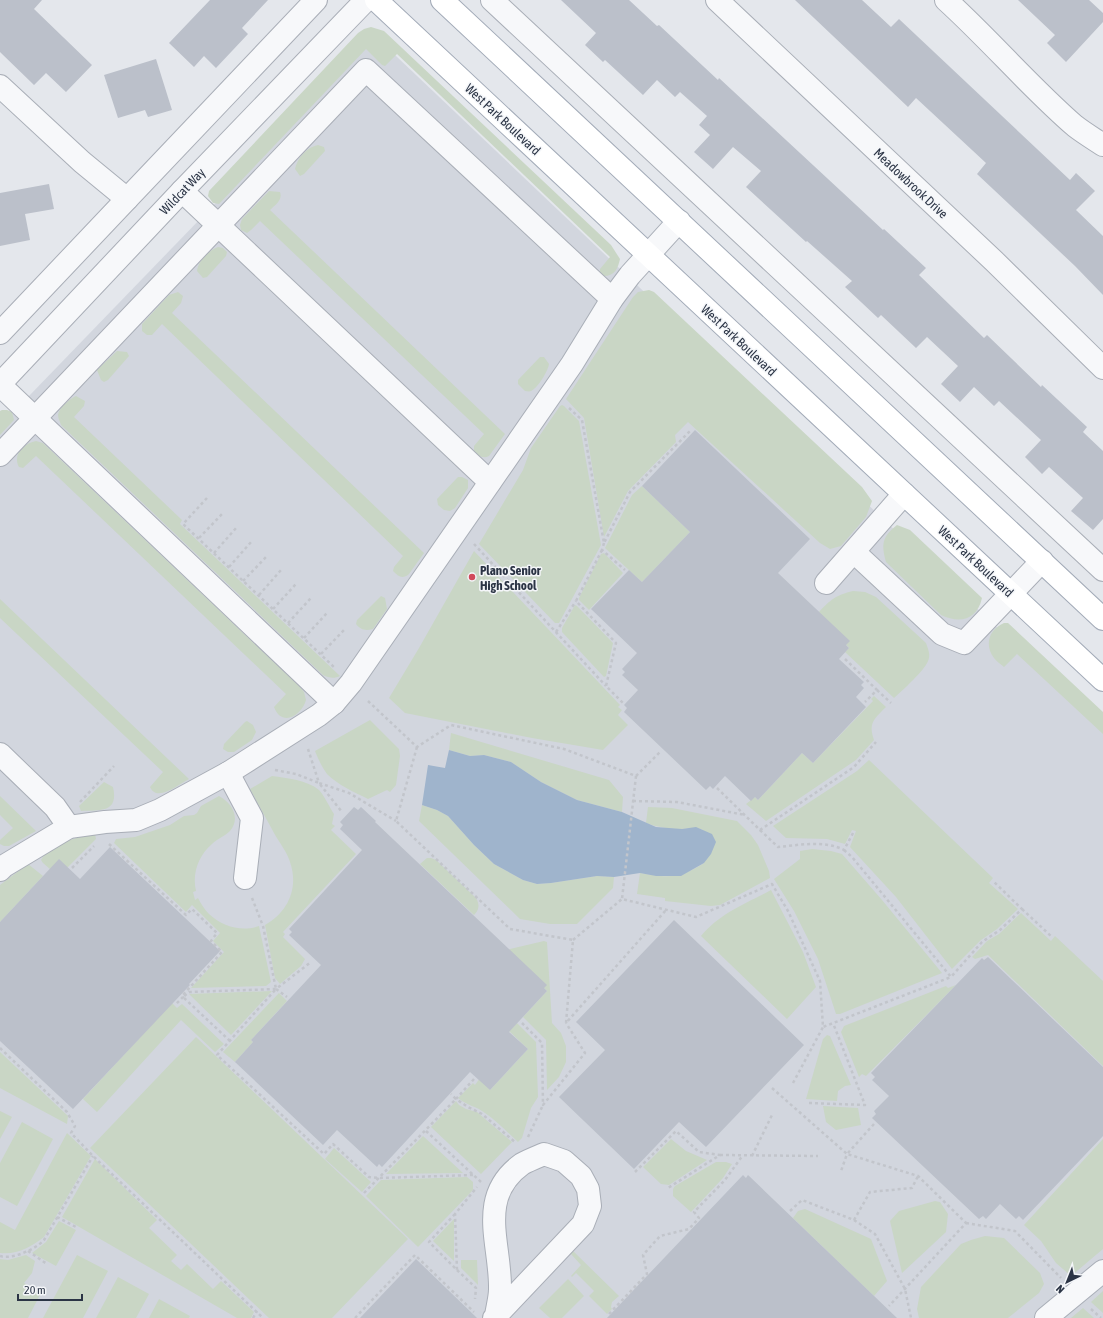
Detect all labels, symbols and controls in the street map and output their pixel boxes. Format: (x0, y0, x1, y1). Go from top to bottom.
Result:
street label: West Park Boulevard (462, 81, 543, 158)
street label: Meadowbrook Drive (871, 145, 951, 221)
street label: Wildcat Way (157, 165, 209, 218)
street label: West Park Boulevard (698, 302, 779, 379)
street label: West Park Boulevard (935, 523, 1016, 600)
place label: Plano Senior High School (480, 563, 542, 593)
marker: Plano Senior High School (467, 572, 477, 582)
north arrow (1047, 1262, 1087, 1302)
scale bar (18, 1276, 82, 1302)
text: 20 m (24, 1283, 46, 1297)
text: N (1054, 1283, 1067, 1296)

